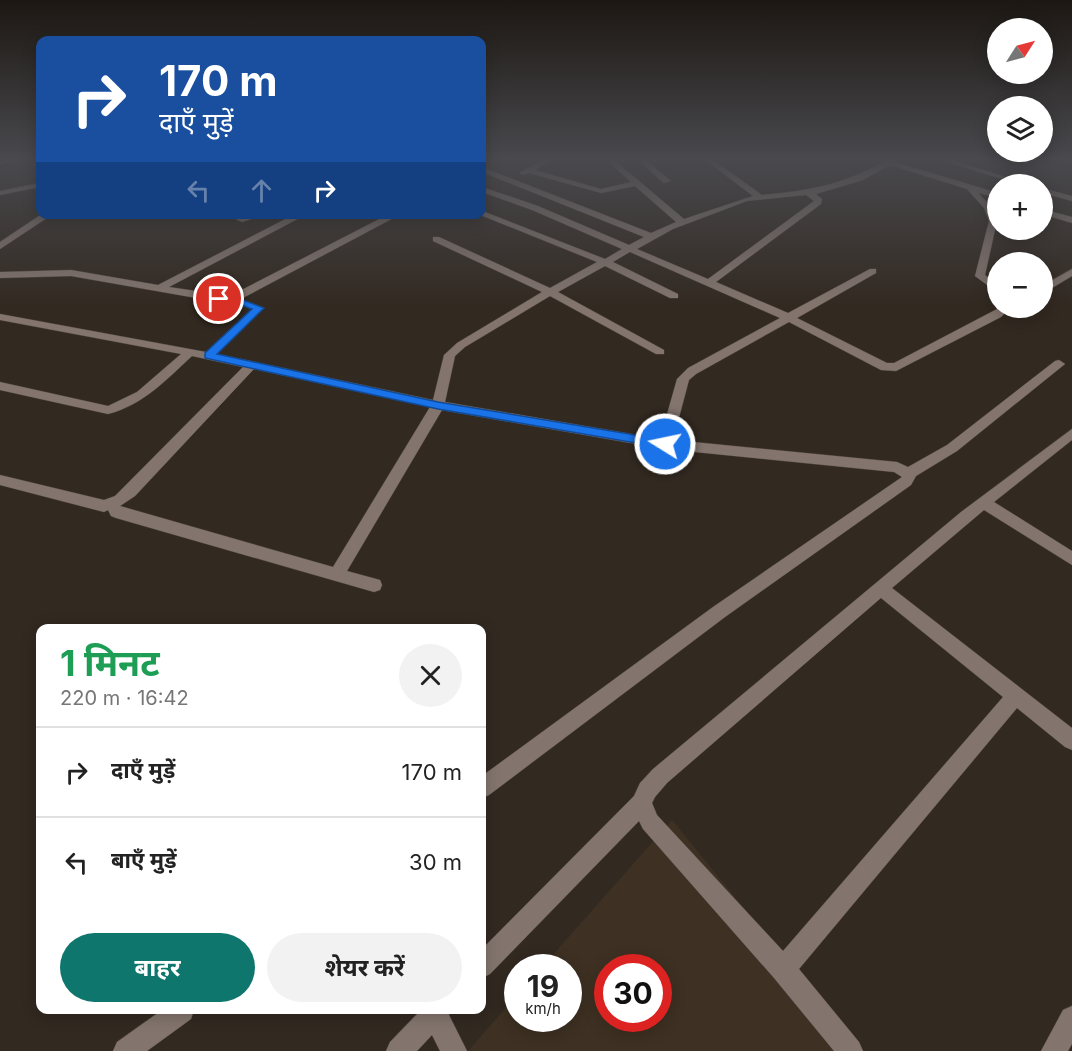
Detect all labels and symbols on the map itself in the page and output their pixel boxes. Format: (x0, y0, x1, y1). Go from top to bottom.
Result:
north arrow (987, 18, 1053, 84)
pin (193, 273, 244, 324)
position arrow (633, 412, 697, 476)
speed limit sign: 30 (594, 954, 672, 1032)

